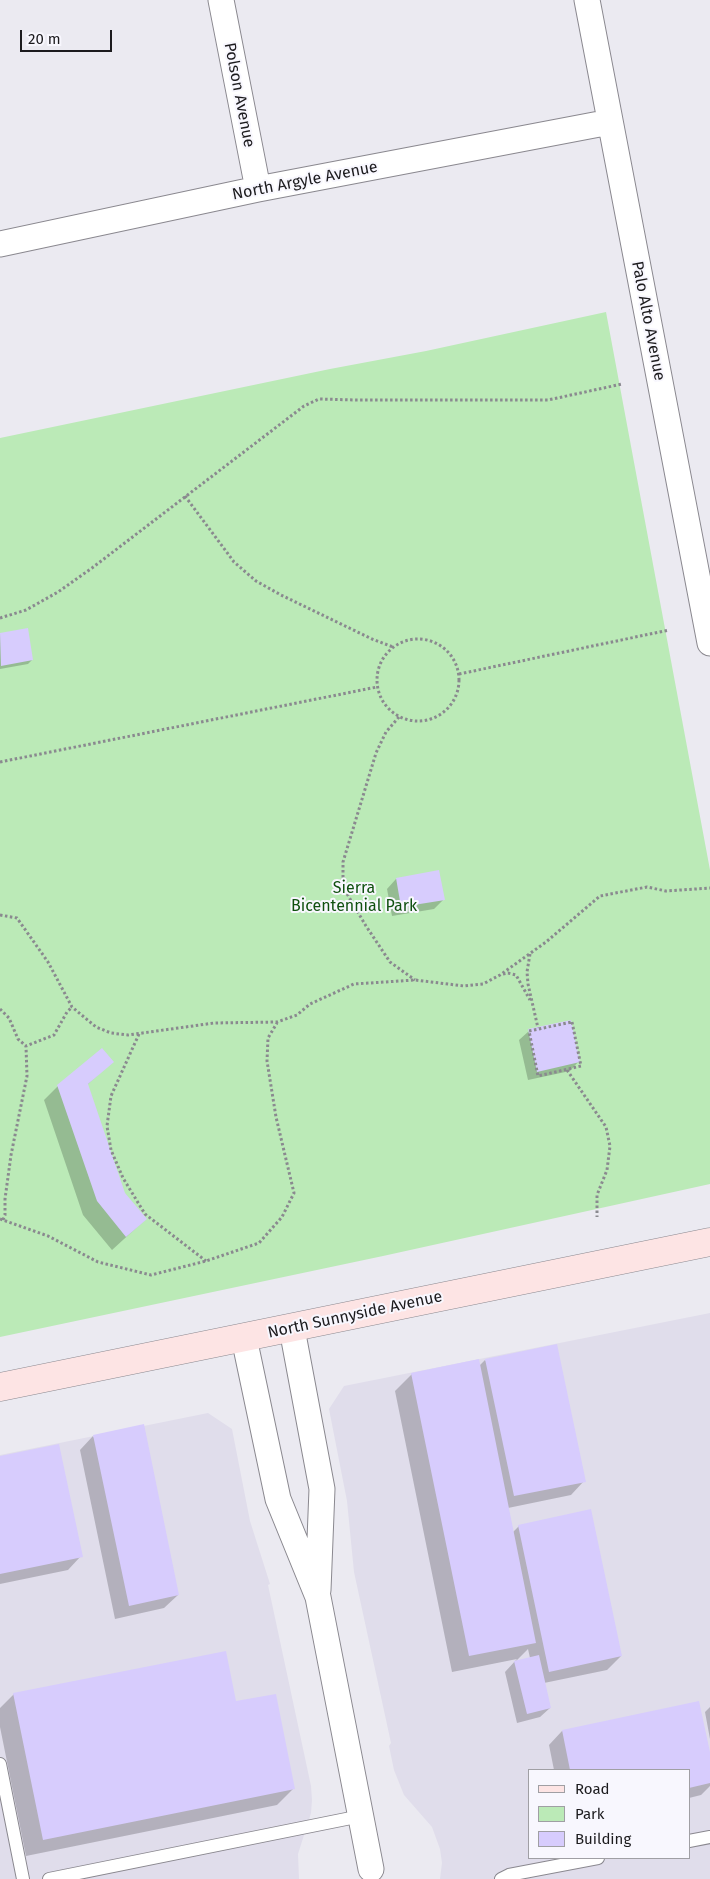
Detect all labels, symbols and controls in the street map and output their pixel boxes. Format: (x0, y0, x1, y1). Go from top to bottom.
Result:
scale bar (22, 20, 115, 52)
text: 20 m (28, 30, 61, 48)
street label: Polson Avenue (219, 41, 259, 149)
street label: North Argyle Avenue (231, 157, 379, 205)
street label: Palo Alto Avenue (627, 260, 669, 382)
park label: Sierra Bicentennial Park (291, 879, 417, 917)
street label: North Sunnyside Avenue (266, 1287, 444, 1343)
legend (528, 1769, 690, 1859)
text: Road (575, 1780, 610, 1798)
text: Park (575, 1805, 605, 1823)
text: Building (575, 1830, 631, 1848)

